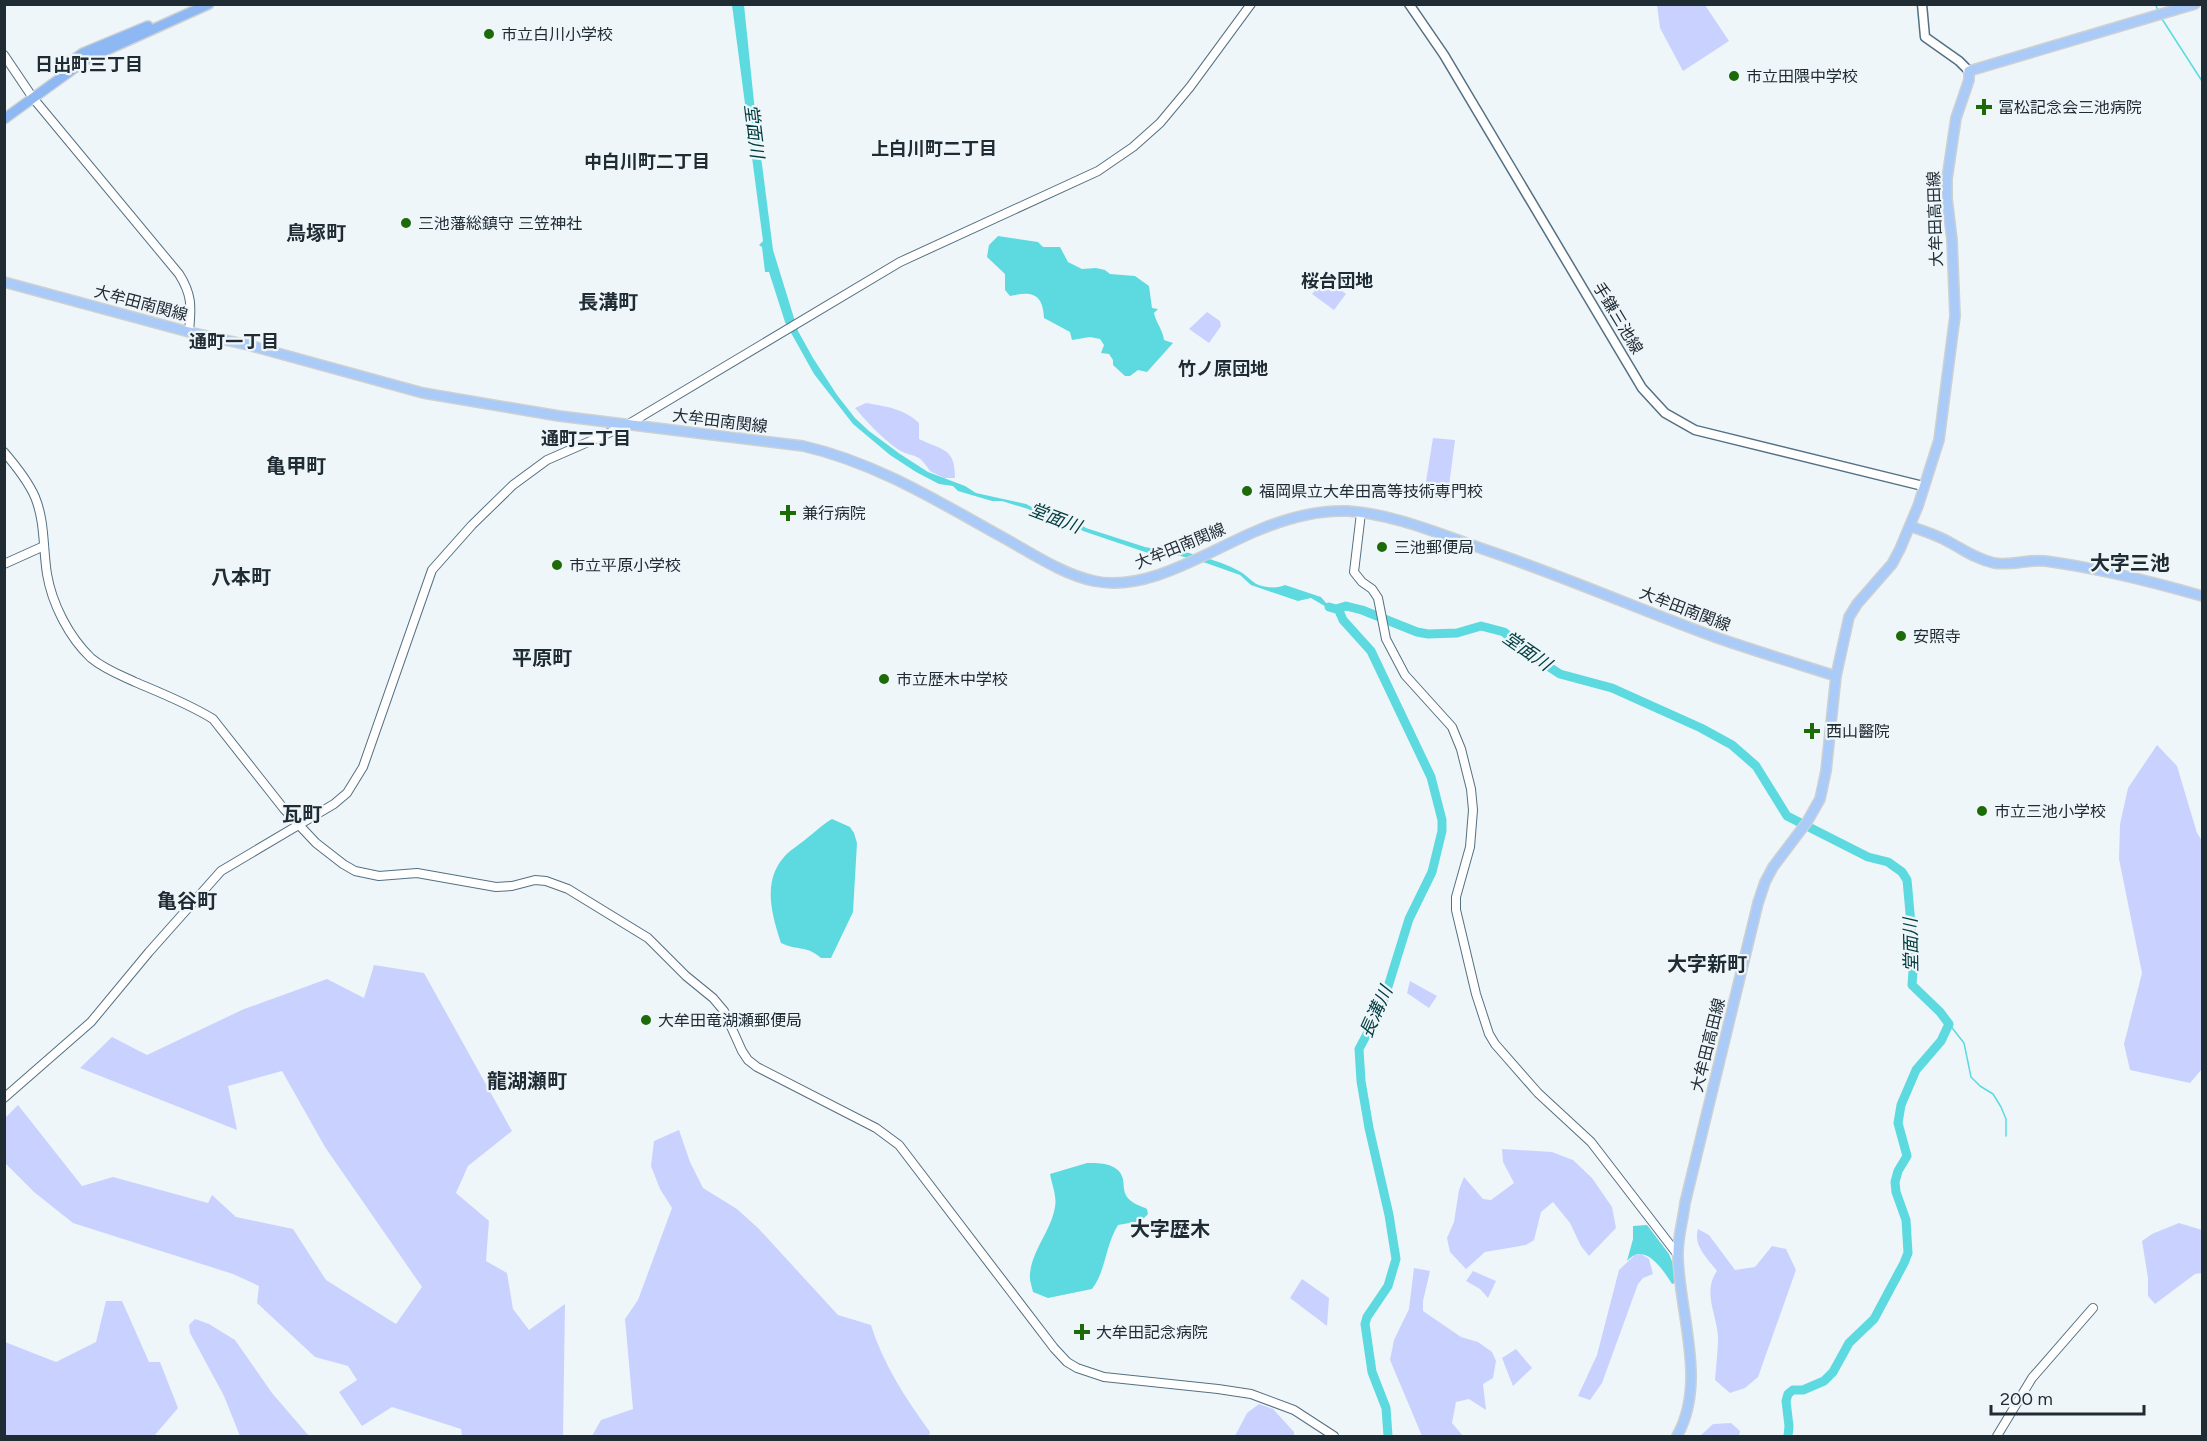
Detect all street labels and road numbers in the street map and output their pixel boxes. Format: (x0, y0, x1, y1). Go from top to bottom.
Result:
street label: 大牟田高田線 (1924, 171, 1946, 267)
street label: 手鎌三池線 (1589, 279, 1647, 357)
street label: 大牟田南関線 (92, 281, 190, 325)
street label: 大牟田南関線 (671, 406, 769, 436)
street label: 大牟田南関線 (1132, 519, 1228, 573)
street label: 大牟田南関線 (1637, 583, 1733, 635)
street label: 大牟田高田線 (1687, 996, 1729, 1094)

